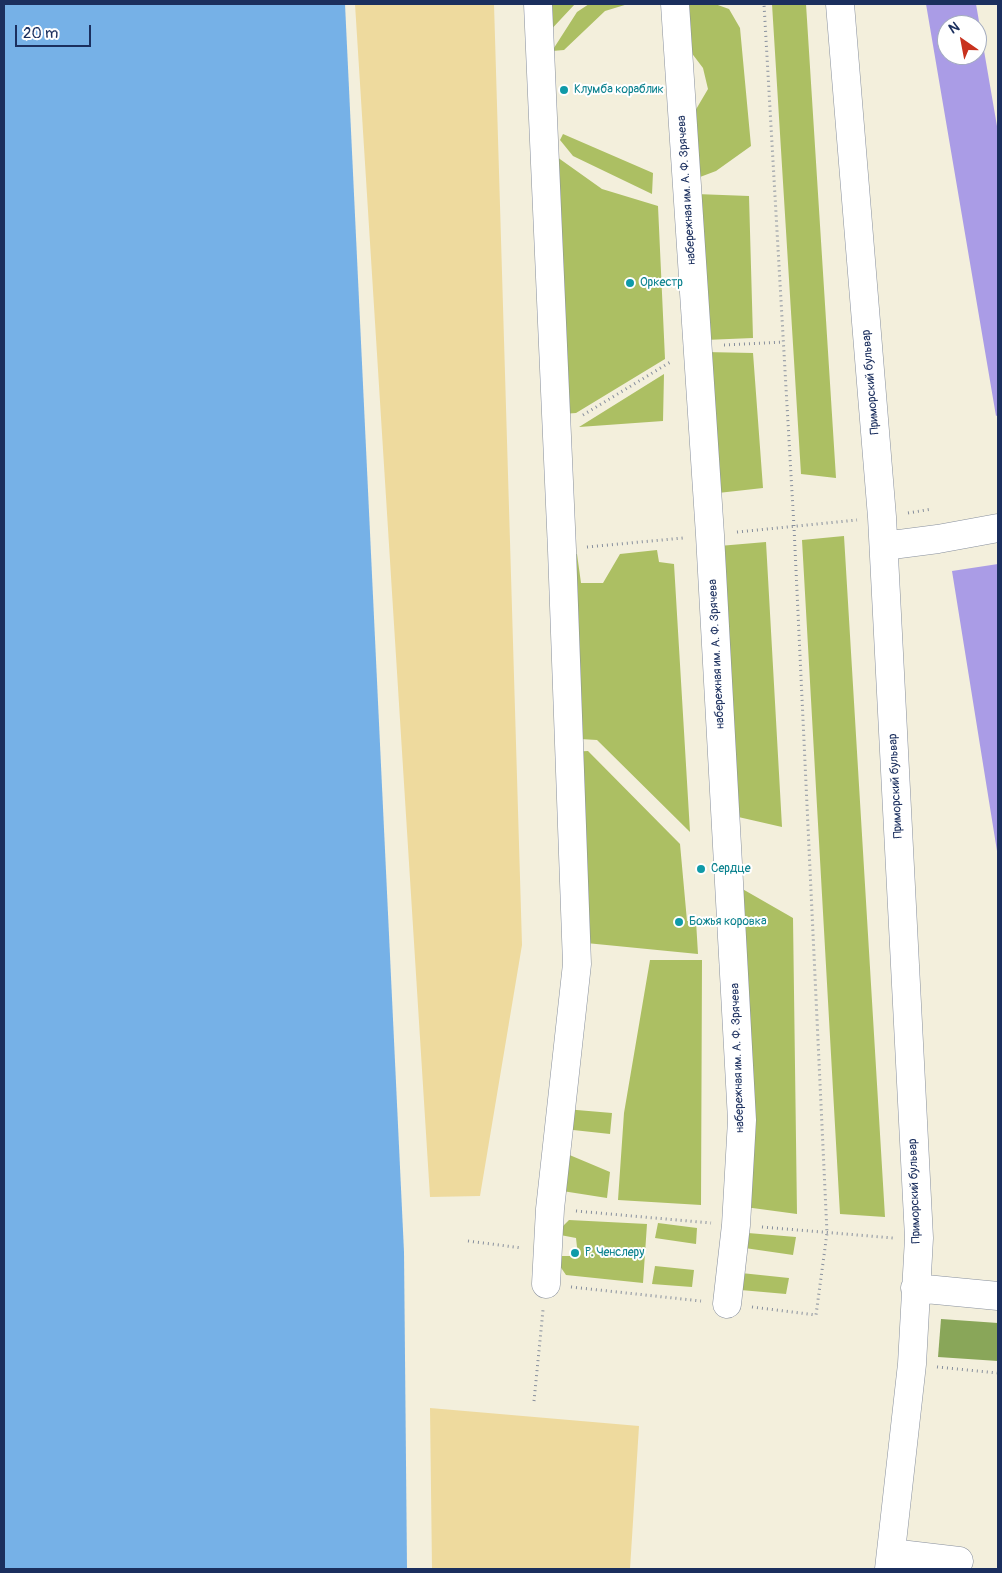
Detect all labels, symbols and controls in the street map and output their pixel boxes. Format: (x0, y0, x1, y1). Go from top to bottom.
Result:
scale bar (18, 15, 94, 47)
north arrow (937, 15, 987, 65)
text: N (946, 18, 963, 38)
text: 20 m (23, 24, 58, 43)
place label: Клумба кораблик (574, 83, 664, 97)
marker: Клумба кораблик (558, 84, 570, 96)
street label: набережная им. А. Ф. Зрячева (675, 115, 699, 265)
place label: Оркестр (640, 276, 683, 290)
marker: Оркестр (624, 277, 636, 289)
street label: Приморский бульвар (859, 329, 883, 435)
street label: набережная им. А. Ф. Зрячева (706, 579, 728, 729)
street label: Приморский бульвар (886, 733, 906, 839)
place label: Сердце (711, 862, 751, 876)
marker: Сердце (695, 863, 707, 875)
place label: Божья коровка (689, 915, 767, 929)
marker: Божья коровка (673, 916, 685, 928)
street label: набережная им. А. Ф. Зрячева (728, 983, 748, 1133)
street label: Приморский бульвар (906, 1138, 924, 1244)
place label: Р. Ченслеру (585, 1246, 644, 1260)
marker: Р. Ченслеру (569, 1247, 581, 1259)

